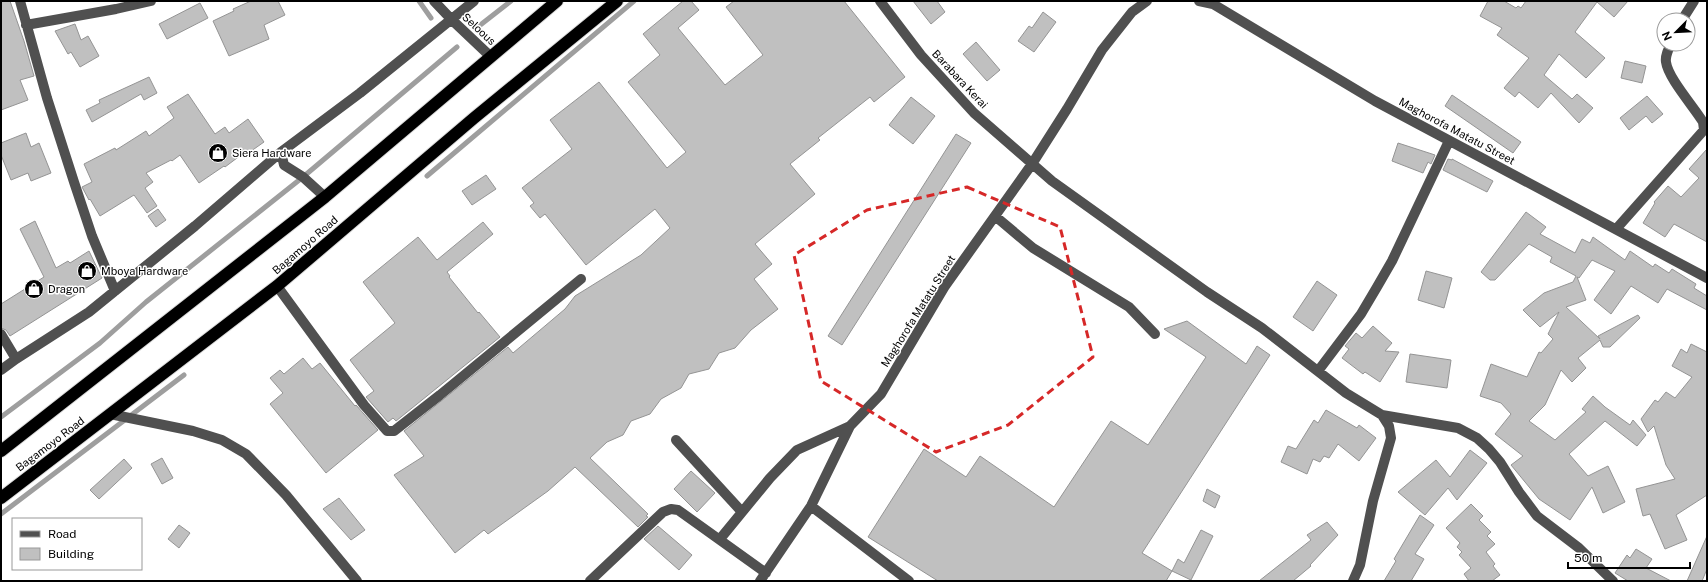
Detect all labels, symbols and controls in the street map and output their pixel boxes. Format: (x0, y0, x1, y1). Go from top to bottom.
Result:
street label: Seloous (460, 11, 498, 48)
north arrow (1656, 12, 1696, 52)
text: N (1660, 30, 1674, 42)
street label: Barabara Kerai (930, 47, 990, 111)
street label: Maghorofa Matatu Street (1397, 95, 1517, 167)
shop icon: Siera Hardware (207, 142, 229, 164)
place label: Siera Hardware (232, 147, 311, 159)
street label: Bagamoyo Road (270, 213, 340, 277)
street label: Maghorofa Matatu Street (879, 253, 957, 369)
shop icon: Mboya Hardware (76, 260, 98, 282)
place label: Mboya Hardware (101, 265, 188, 277)
shop icon: Dragon (23, 278, 45, 300)
place label: Dragon (48, 283, 85, 295)
street label: Bagamoyo Road (13, 414, 87, 474)
legend (12, 518, 142, 570)
text: Road (48, 527, 76, 541)
scale bar (1568, 544, 1690, 570)
text: Building (48, 547, 94, 561)
text: 50 m (1574, 551, 1602, 565)

